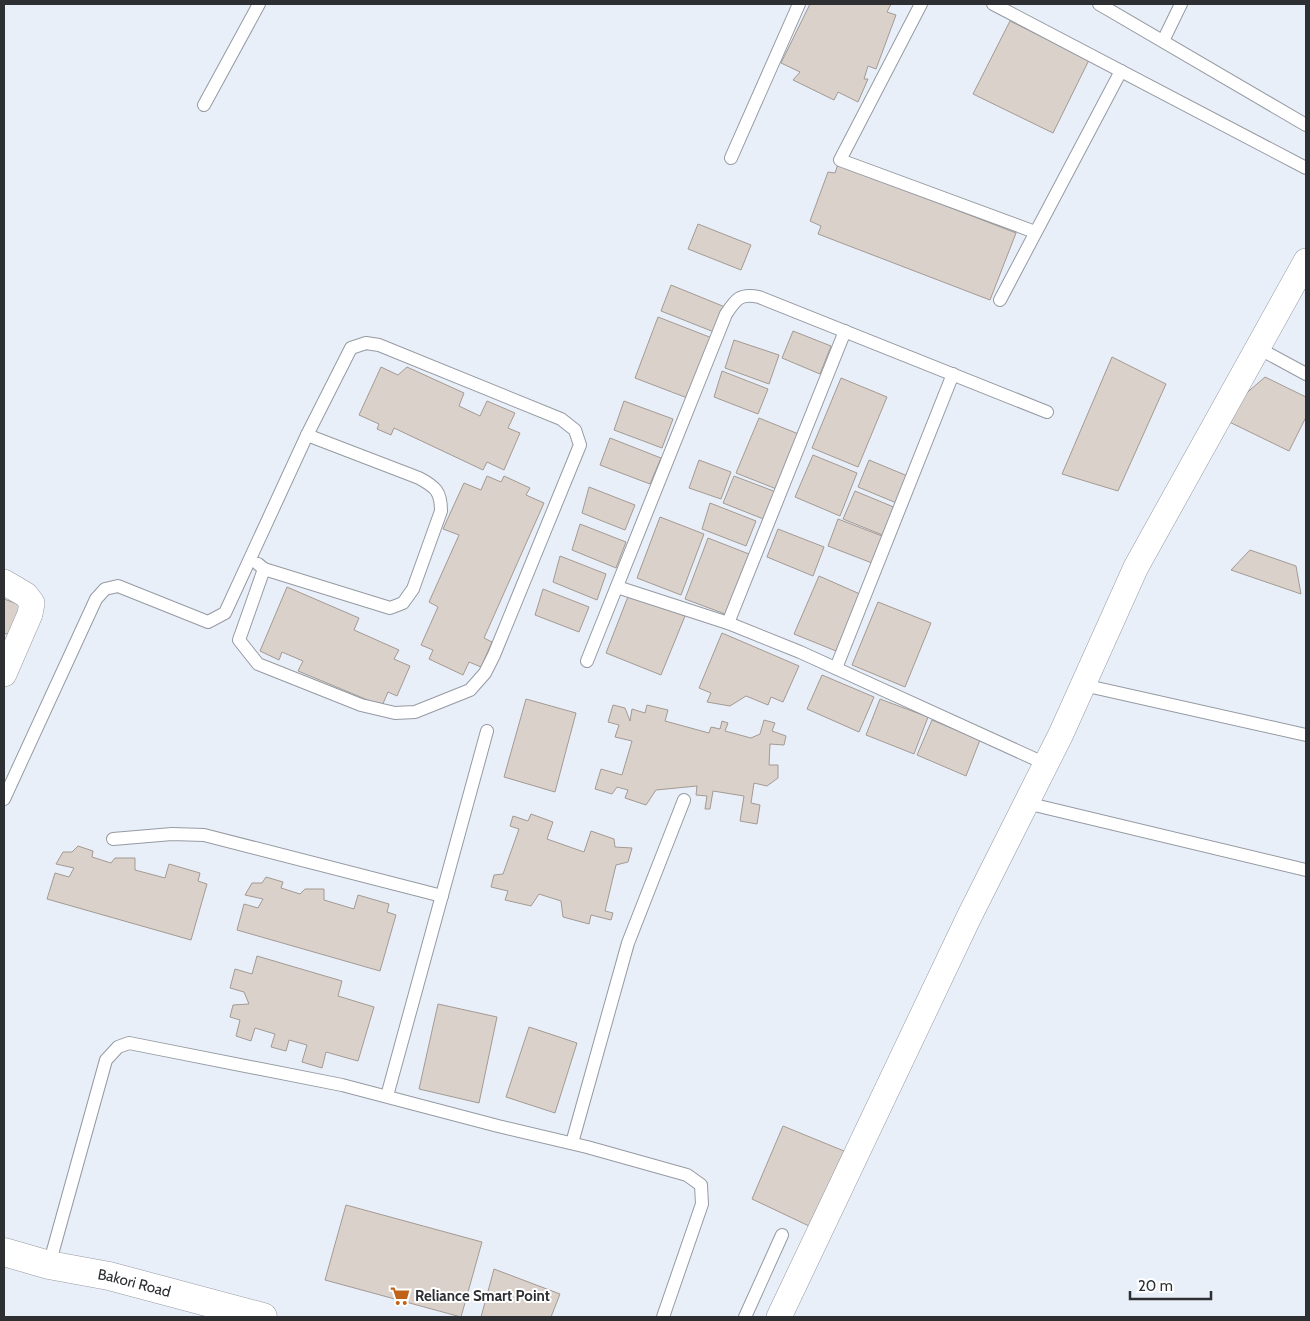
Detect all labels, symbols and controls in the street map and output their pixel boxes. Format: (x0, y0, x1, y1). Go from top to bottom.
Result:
street label: Bakori Road (96, 1265, 173, 1301)
scale bar (1130, 1268, 1211, 1300)
text: 20 m (1138, 1277, 1173, 1295)
supermarket icon: Reliance Smart Point (389, 1285, 411, 1307)
place label: Reliance Smart Point (415, 1287, 550, 1305)

